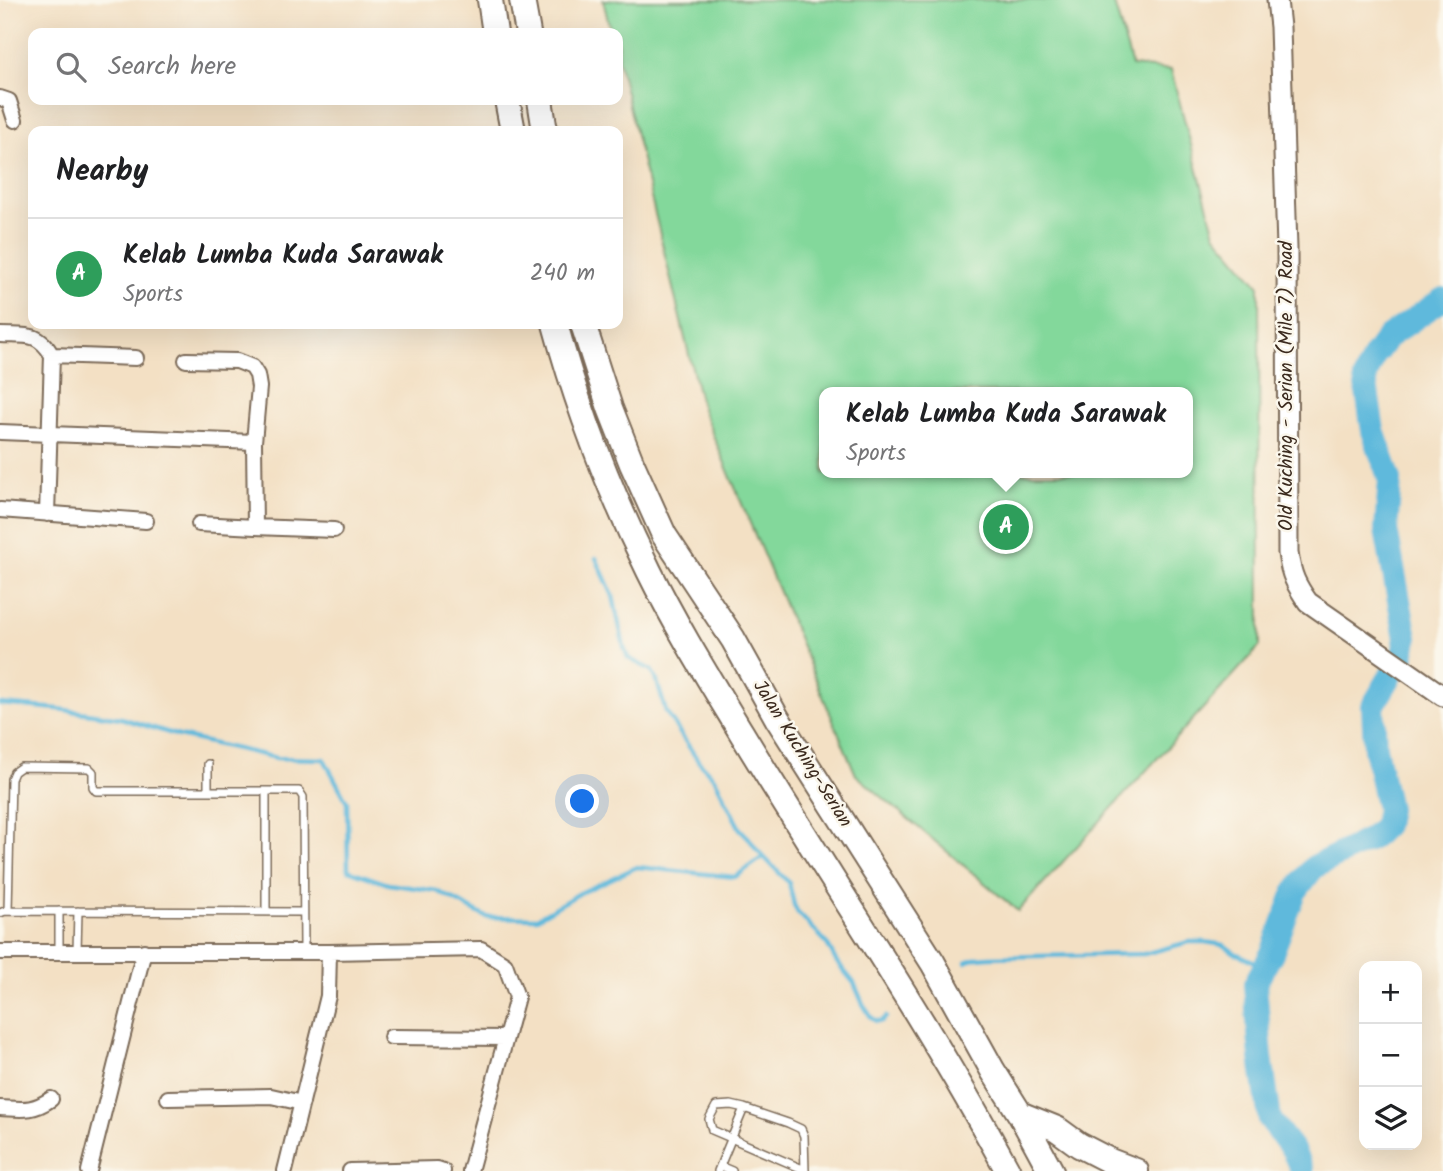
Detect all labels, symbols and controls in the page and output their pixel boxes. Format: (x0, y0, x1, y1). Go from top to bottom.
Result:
search box (28, 28, 623, 105)
text: Search here (108, 46, 236, 88)
icon: search (52, 48, 90, 86)
text: Nearby (56, 148, 148, 196)
text: Kelab Lumba Kuda Sarawak (123, 235, 443, 277)
street label: Old Kuching - Serian (Mile 7) Road (1272, 241, 1302, 531)
text: A (72, 256, 86, 292)
text: 240 m (530, 256, 595, 292)
text: Sports (123, 277, 183, 313)
popup (819, 387, 1193, 478)
text: Kelab Lumba Kuda Sarawak (846, 394, 1166, 436)
text: Sports (846, 436, 906, 472)
pin: A (983, 501, 1029, 553)
street label: Jalan Kuching-Serian (744, 674, 860, 834)
your location (565, 784, 599, 818)
map controls (1359, 961, 1422, 1150)
button: + (1359, 961, 1422, 1024)
button: − (1359, 1024, 1422, 1087)
button: layers (1359, 1087, 1422, 1150)

